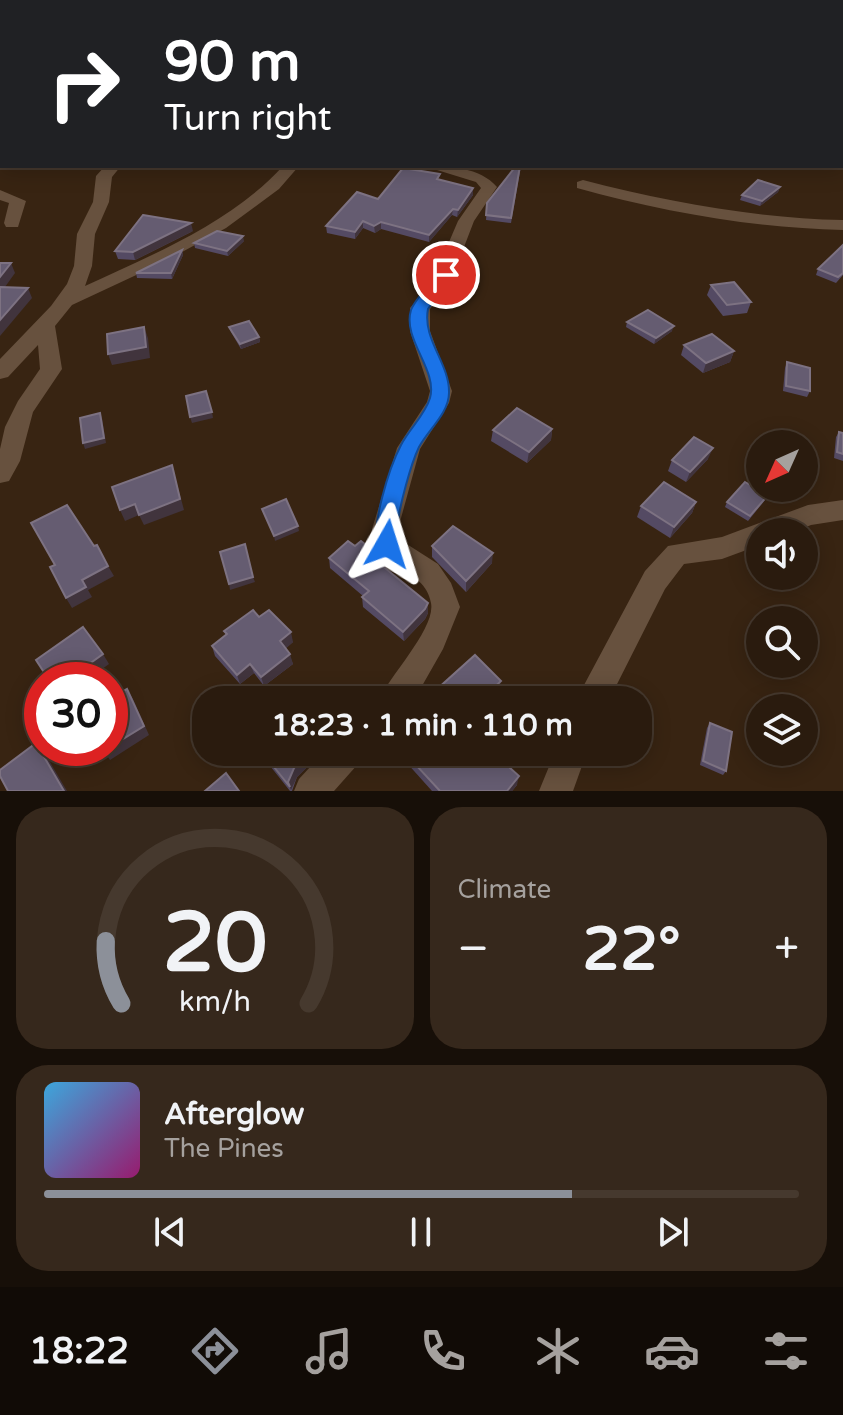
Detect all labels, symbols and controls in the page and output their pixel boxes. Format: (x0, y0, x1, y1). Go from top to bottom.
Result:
text: 90 m (164, 29, 300, 96)
icon: right (32, 32, 136, 136)
text: Turn right (164, 97, 331, 140)
pin (412, 241, 480, 309)
icon: arrive (424, 253, 468, 297)
north arrow (746, 430, 818, 502)
map controls (746, 430, 818, 766)
position arrow (345, 502, 429, 586)
button: sound (746, 518, 818, 590)
button: search (746, 606, 818, 678)
speed limit sign: 30 (24, 662, 128, 766)
button: layers (746, 694, 818, 766)
text: 18:23 · 1 min · 110 m (271, 707, 573, 744)
text: Climate (458, 874, 551, 905)
text: 20 (163, 894, 267, 994)
text: 22° (583, 914, 681, 986)
text: − (458, 923, 489, 976)
text: + (774, 923, 799, 976)
text: km/h (179, 985, 251, 1019)
text: Afterglow (164, 1096, 304, 1133)
text: The Pines (164, 1133, 284, 1164)
icon: previous (148, 1210, 192, 1254)
icon: pause (399, 1210, 443, 1254)
icon: next (651, 1210, 695, 1254)
icon: directions (187, 1323, 243, 1379)
icon: music (301, 1323, 357, 1379)
icon: phone (415, 1323, 471, 1379)
icon: climate (530, 1323, 586, 1379)
icon: car (644, 1323, 700, 1379)
icon: filters (758, 1323, 814, 1379)
text: 18:22 (29, 1330, 129, 1373)

